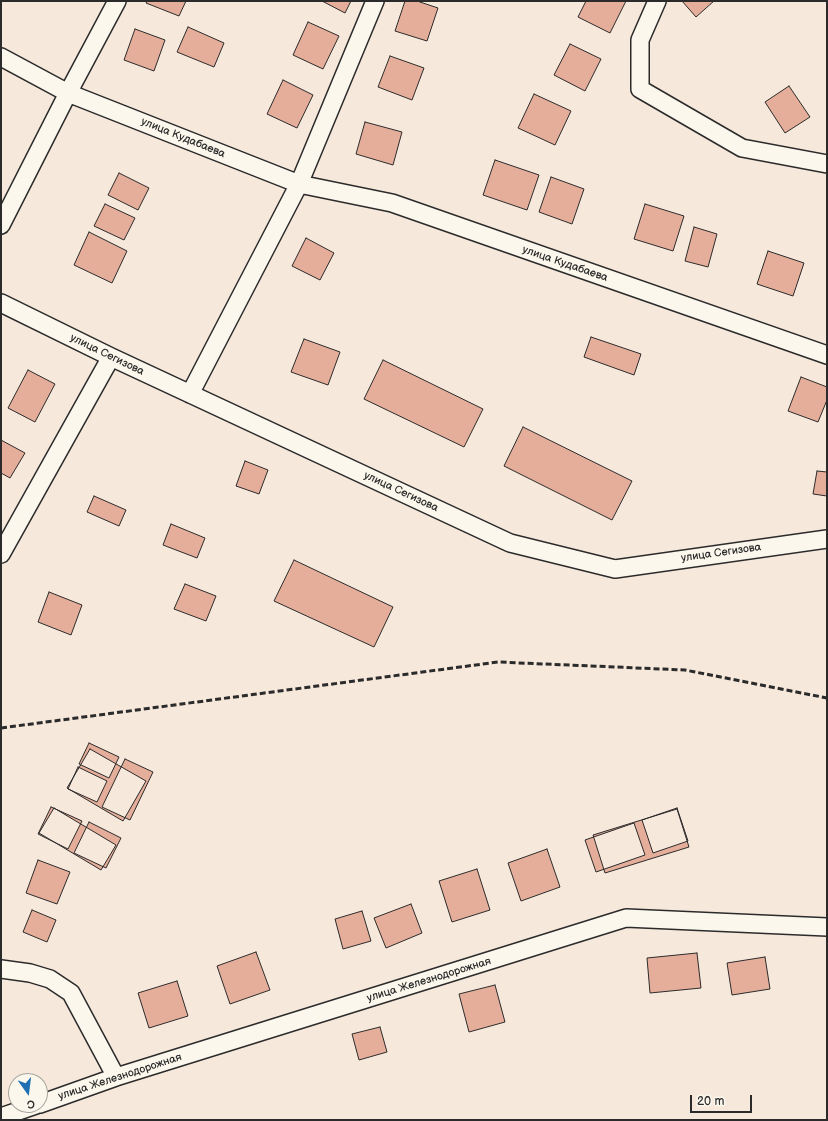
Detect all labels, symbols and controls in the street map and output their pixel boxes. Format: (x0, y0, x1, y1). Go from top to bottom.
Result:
street label: улица Кудабаева (139, 115, 227, 161)
street label: улица Кудабаева (520, 243, 610, 285)
street label: улица Сегизова (68, 331, 146, 379)
street label: улица Сегизова (362, 469, 440, 515)
street label: улица Сегизова (680, 541, 762, 565)
street label: улица Железнодорожная (365, 955, 493, 1005)
street label: улица Железнодорожная (57, 1051, 183, 1103)
north arrow (8, 1073, 48, 1113)
scale bar (692, 1087, 754, 1113)
text: 20 m (697, 1094, 724, 1109)
text: С (25, 1097, 36, 1111)

